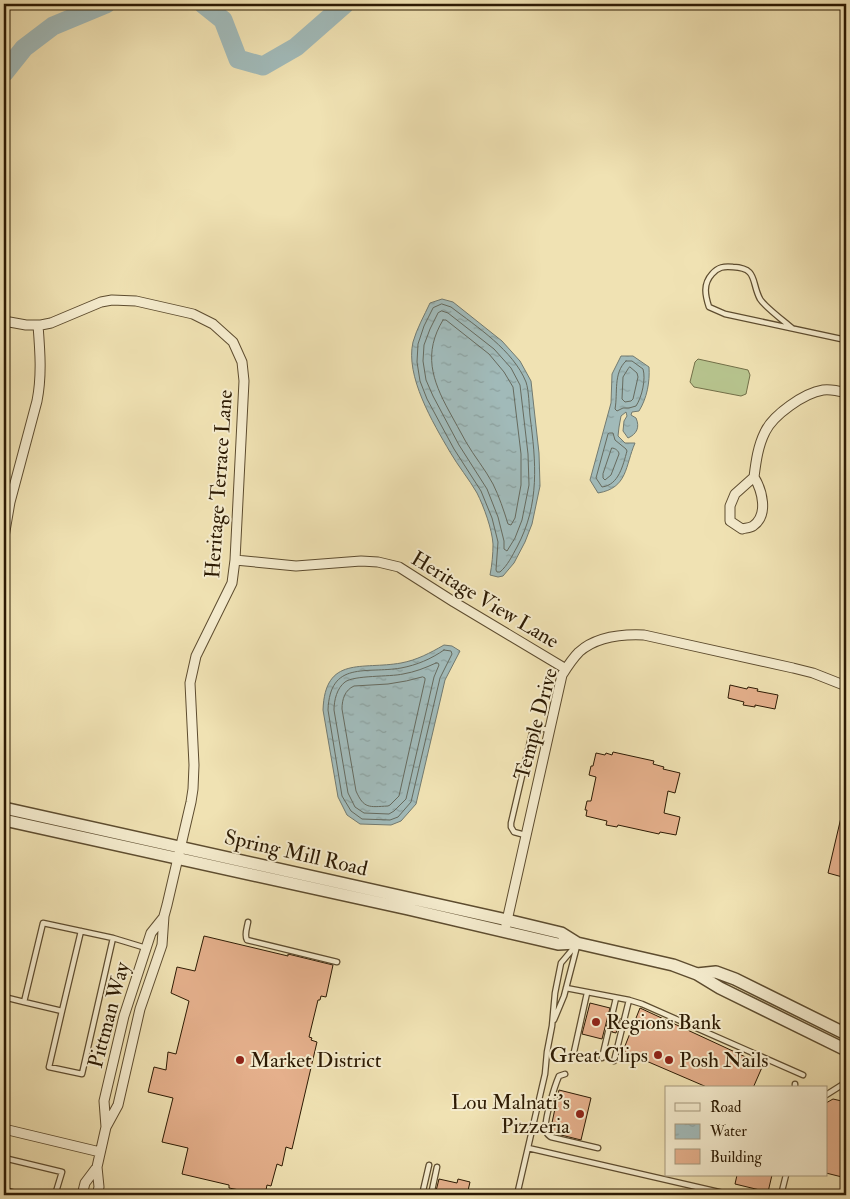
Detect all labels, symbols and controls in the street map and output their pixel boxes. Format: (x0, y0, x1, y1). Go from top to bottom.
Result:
street label: Heritage Terrace Lane (199, 389, 239, 579)
street label: Heritage View Lane (406, 545, 564, 655)
street label: Temple Drive (508, 665, 564, 783)
street label: Spring Mill Road (222, 823, 371, 883)
street label: Pittman Way (82, 958, 136, 1071)
place label: Regions Bank (606, 1009, 721, 1036)
marker: Regions Bank (590, 1016, 602, 1028)
place label: Great Clips (550, 1042, 648, 1069)
place label: Market District (250, 1047, 382, 1074)
place label: Posh Nails (679, 1047, 768, 1074)
marker: Great Clips (652, 1049, 664, 1061)
marker: Market District (234, 1054, 246, 1066)
marker: Posh Nails (663, 1054, 675, 1066)
legend (665, 1086, 828, 1176)
place label: Lou Malnati's Pizzeria (451, 1089, 570, 1140)
text: Road (710, 1098, 742, 1117)
marker: Lou Malnati's Pizzeria (574, 1108, 586, 1120)
text: Water (709, 1122, 747, 1141)
text: Building (710, 1148, 762, 1167)

